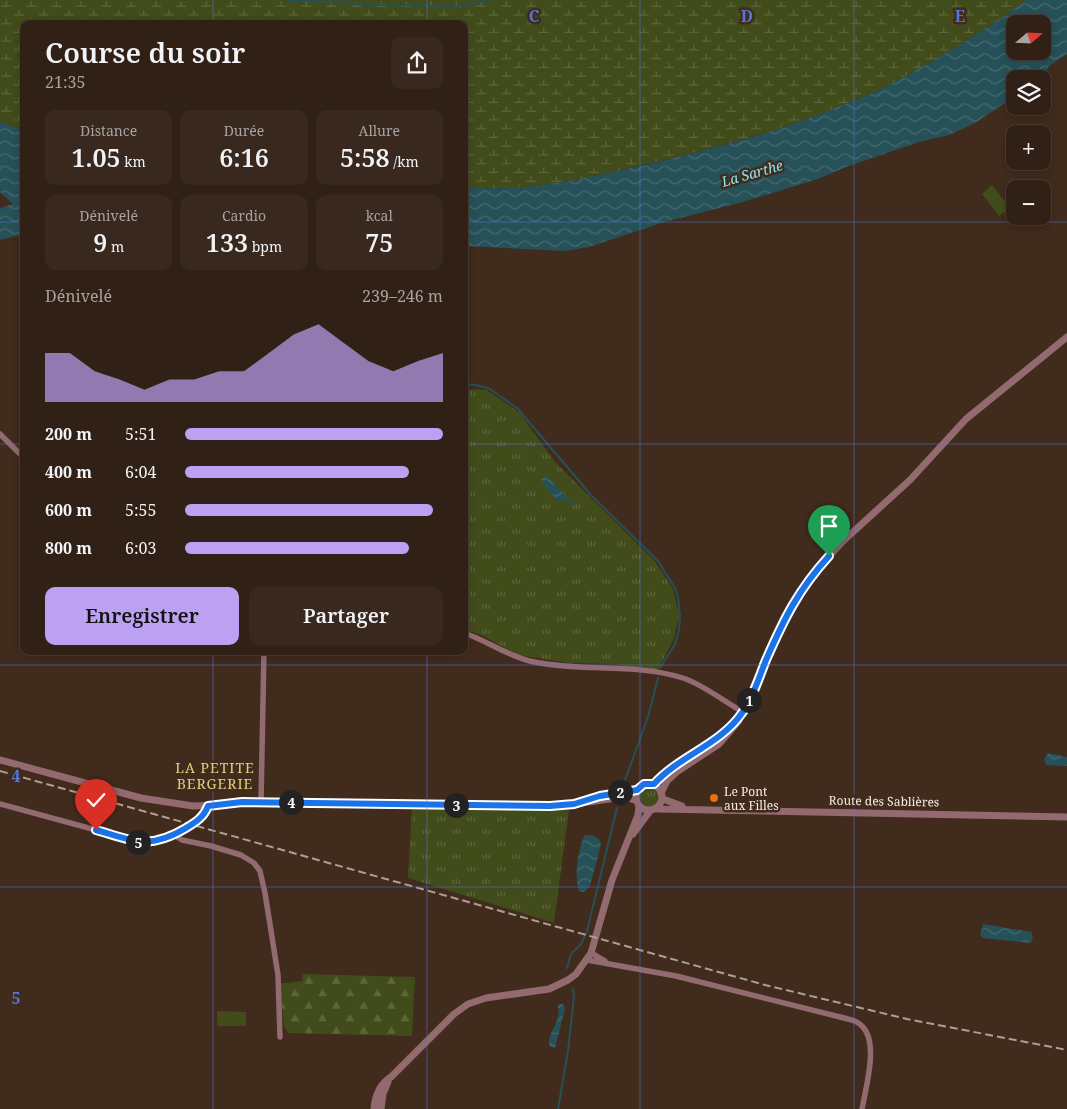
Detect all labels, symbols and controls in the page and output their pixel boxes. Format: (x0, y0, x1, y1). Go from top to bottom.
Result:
text: C (529, 5, 540, 27)
text: D (741, 5, 753, 27)
text: E (955, 5, 965, 27)
north arrow (1006, 15, 1051, 60)
map controls (1006, 15, 1051, 225)
text: Course du soir (45, 33, 245, 71)
button: share (391, 37, 443, 89)
button: layers (1006, 70, 1051, 115)
text: 21:35 (45, 71, 85, 93)
text: Distance (80, 121, 137, 140)
text: Durée (224, 121, 264, 140)
text: Allure (359, 121, 400, 140)
button: + (1006, 125, 1051, 170)
text: 1.05 (72, 140, 121, 174)
text: 6:16 (219, 140, 269, 174)
text: 5:58 (340, 140, 390, 174)
text: km (121, 152, 146, 171)
text: /km (390, 152, 419, 171)
water label: La Sarthe (718, 155, 785, 191)
button: − (1006, 180, 1051, 225)
text: Dénivelé (79, 206, 138, 225)
text: Cardio (222, 206, 266, 225)
text: kcal (366, 206, 393, 225)
text: 9 (93, 225, 107, 259)
text: 133 (206, 225, 248, 259)
text: 75 (365, 225, 393, 259)
text: m (107, 237, 124, 256)
text: bpm (248, 237, 282, 256)
text: Dénivelé (45, 285, 112, 307)
text: 239–246 m (362, 285, 443, 307)
text: 200 m (45, 423, 92, 445)
text: 5:51 (125, 423, 156, 445)
text: 400 m (45, 461, 92, 483)
text: 6:04 (125, 461, 156, 483)
text: 600 m (45, 499, 92, 521)
text: 5:55 (125, 499, 156, 521)
pin (808, 505, 850, 556)
icon: arrive (815, 512, 843, 540)
text: 800 m (45, 537, 92, 559)
text: 6:03 (125, 537, 156, 559)
button: Enregistrer (45, 587, 239, 645)
button: Partager (249, 587, 443, 645)
pin: 1 (736, 688, 762, 712)
text: 1 (746, 691, 753, 710)
district label: LA PETITE BERGERIE (175, 758, 255, 793)
text: 4 (11, 765, 21, 787)
pin (75, 779, 117, 830)
pin: 2 (608, 780, 632, 804)
text: 2 (617, 783, 624, 802)
place label: Le Pont aux Filles (724, 783, 779, 814)
icon: check (82, 786, 110, 814)
pin: 4 (278, 790, 304, 814)
pin: 3 (444, 792, 468, 818)
marker: Le Pont aux Filles (708, 792, 720, 804)
street label: Route des Sablières (829, 792, 939, 810)
text: 4 (288, 793, 295, 812)
text: 3 (453, 796, 460, 815)
pin: 5 (126, 830, 150, 854)
text: 5 (135, 833, 142, 852)
text: 5 (11, 987, 21, 1009)

